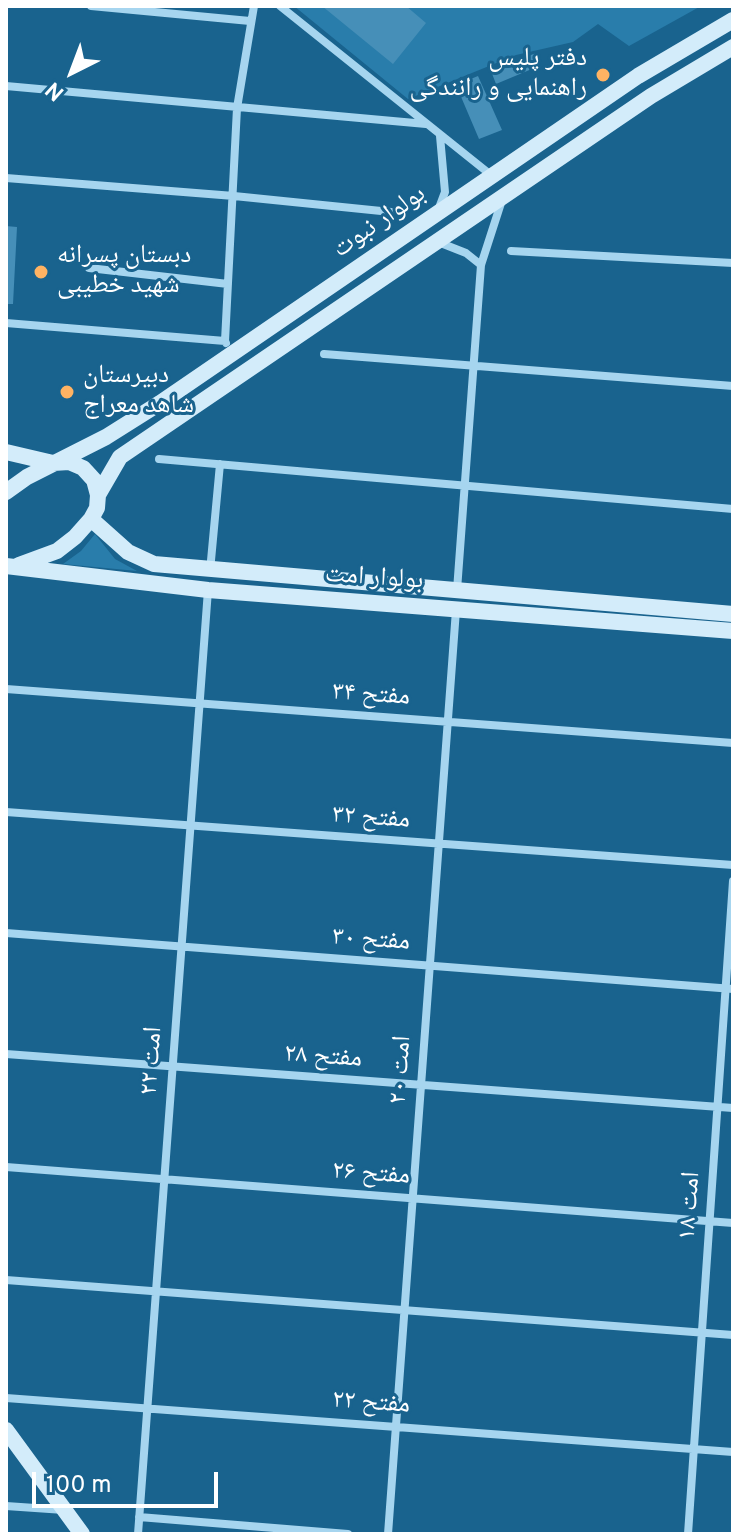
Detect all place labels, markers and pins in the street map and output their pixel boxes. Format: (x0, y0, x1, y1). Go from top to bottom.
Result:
place label: دفتر پلیس راهنمایی و رانندگی (410, 44, 587, 106)
marker: دفتر پلیس راهنمایی و رانندگی (594, 66, 612, 84)
place label: دبستان پسرانه شهید خطیبی (57, 241, 191, 302)
marker: دبستان پسرانه شهید خطیبی (32, 263, 50, 281)
place label: دبیرستان شاهد معراج (83, 361, 194, 422)
marker: دبیرستان شاهد معراج (58, 383, 76, 401)

